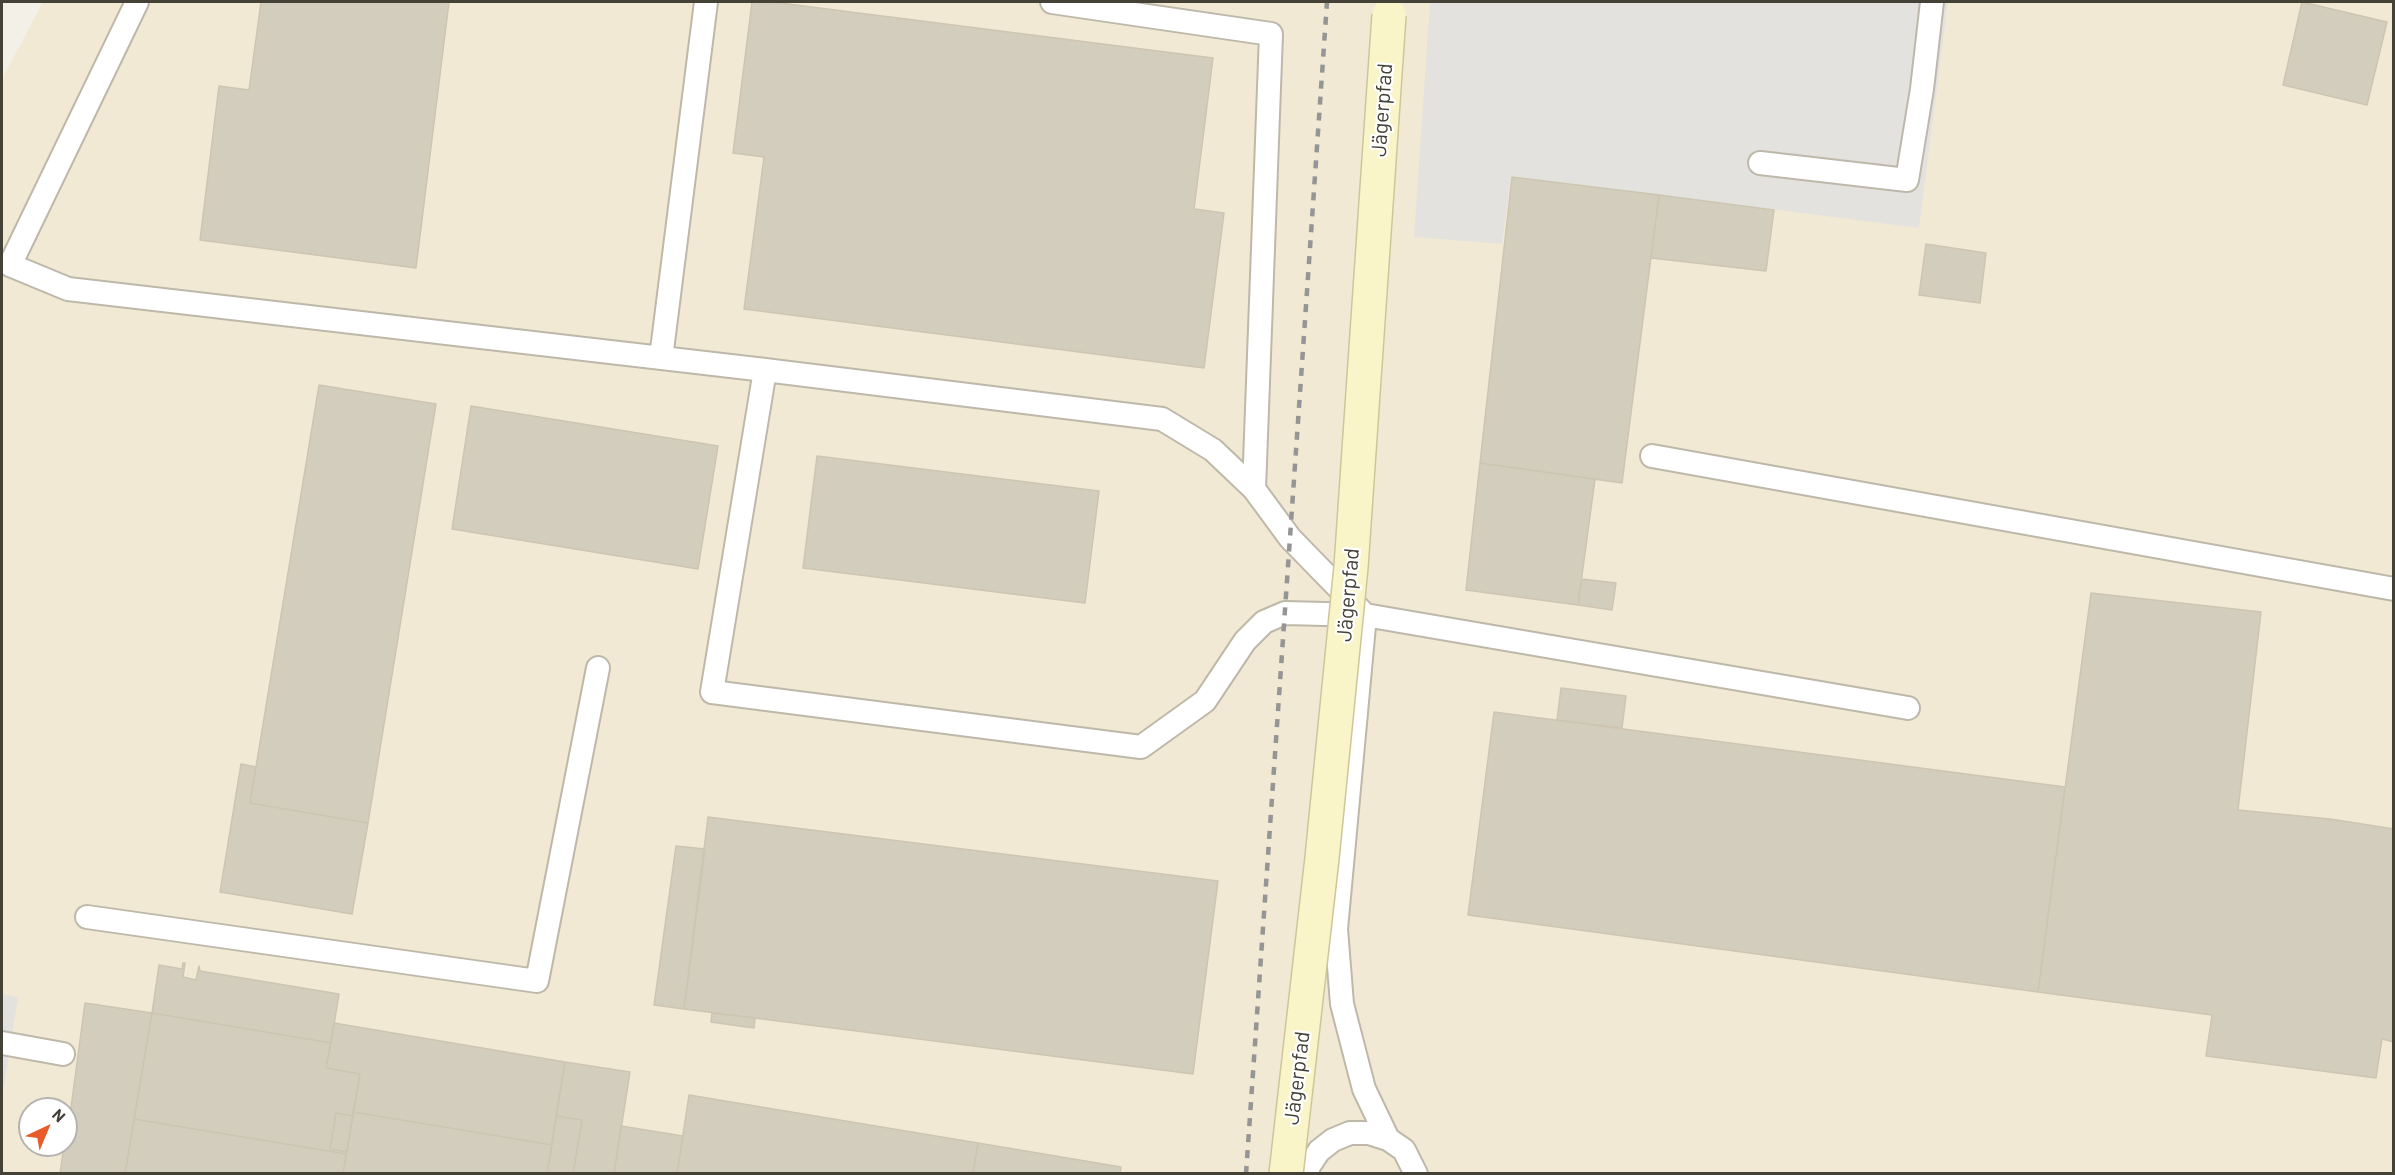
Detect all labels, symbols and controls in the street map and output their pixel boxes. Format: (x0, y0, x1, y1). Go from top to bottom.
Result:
street label: Jägerpfad (1366, 62, 1398, 158)
street label: Jägerpfad (1331, 547, 1365, 643)
street label: Jägerpfad (1279, 1030, 1315, 1126)
north arrow (18, 1097, 78, 1157)
text: N (49, 1105, 70, 1126)

